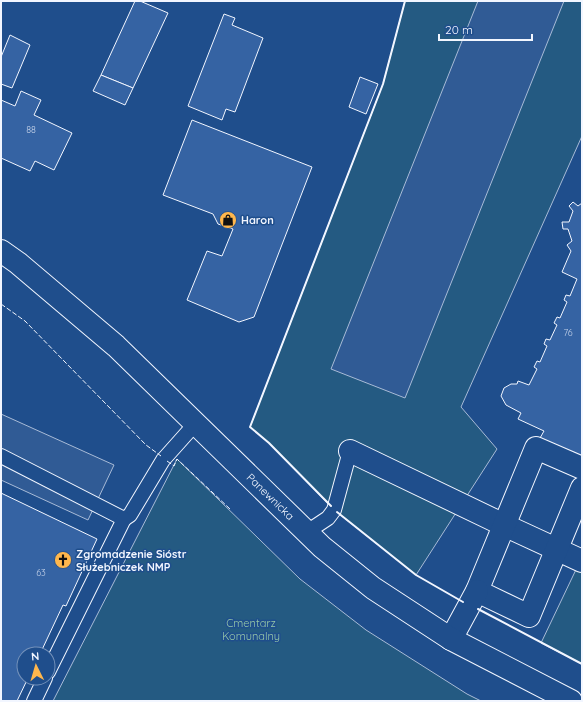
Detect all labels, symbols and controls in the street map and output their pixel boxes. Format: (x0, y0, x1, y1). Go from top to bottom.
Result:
scale bar (439, 16, 532, 42)
text: 20 m (445, 22, 473, 37)
house number: 88 (26, 124, 36, 135)
shop icon: Haron (218, 210, 238, 230)
place label: Haron (241, 213, 274, 227)
house number: 76 (563, 327, 573, 338)
street label: Panewnicka (244, 470, 297, 523)
place label: Zgromadzenie Sióstr Służebniczek NMP (76, 547, 187, 574)
church icon: Zgromadzenie Sióstr Służebniczek NMP (53, 550, 73, 570)
house number: 63 (36, 567, 46, 578)
park label: Cmentarz Komunalny (222, 616, 280, 643)
north arrow (16, 646, 56, 686)
text: N (30, 649, 40, 663)

